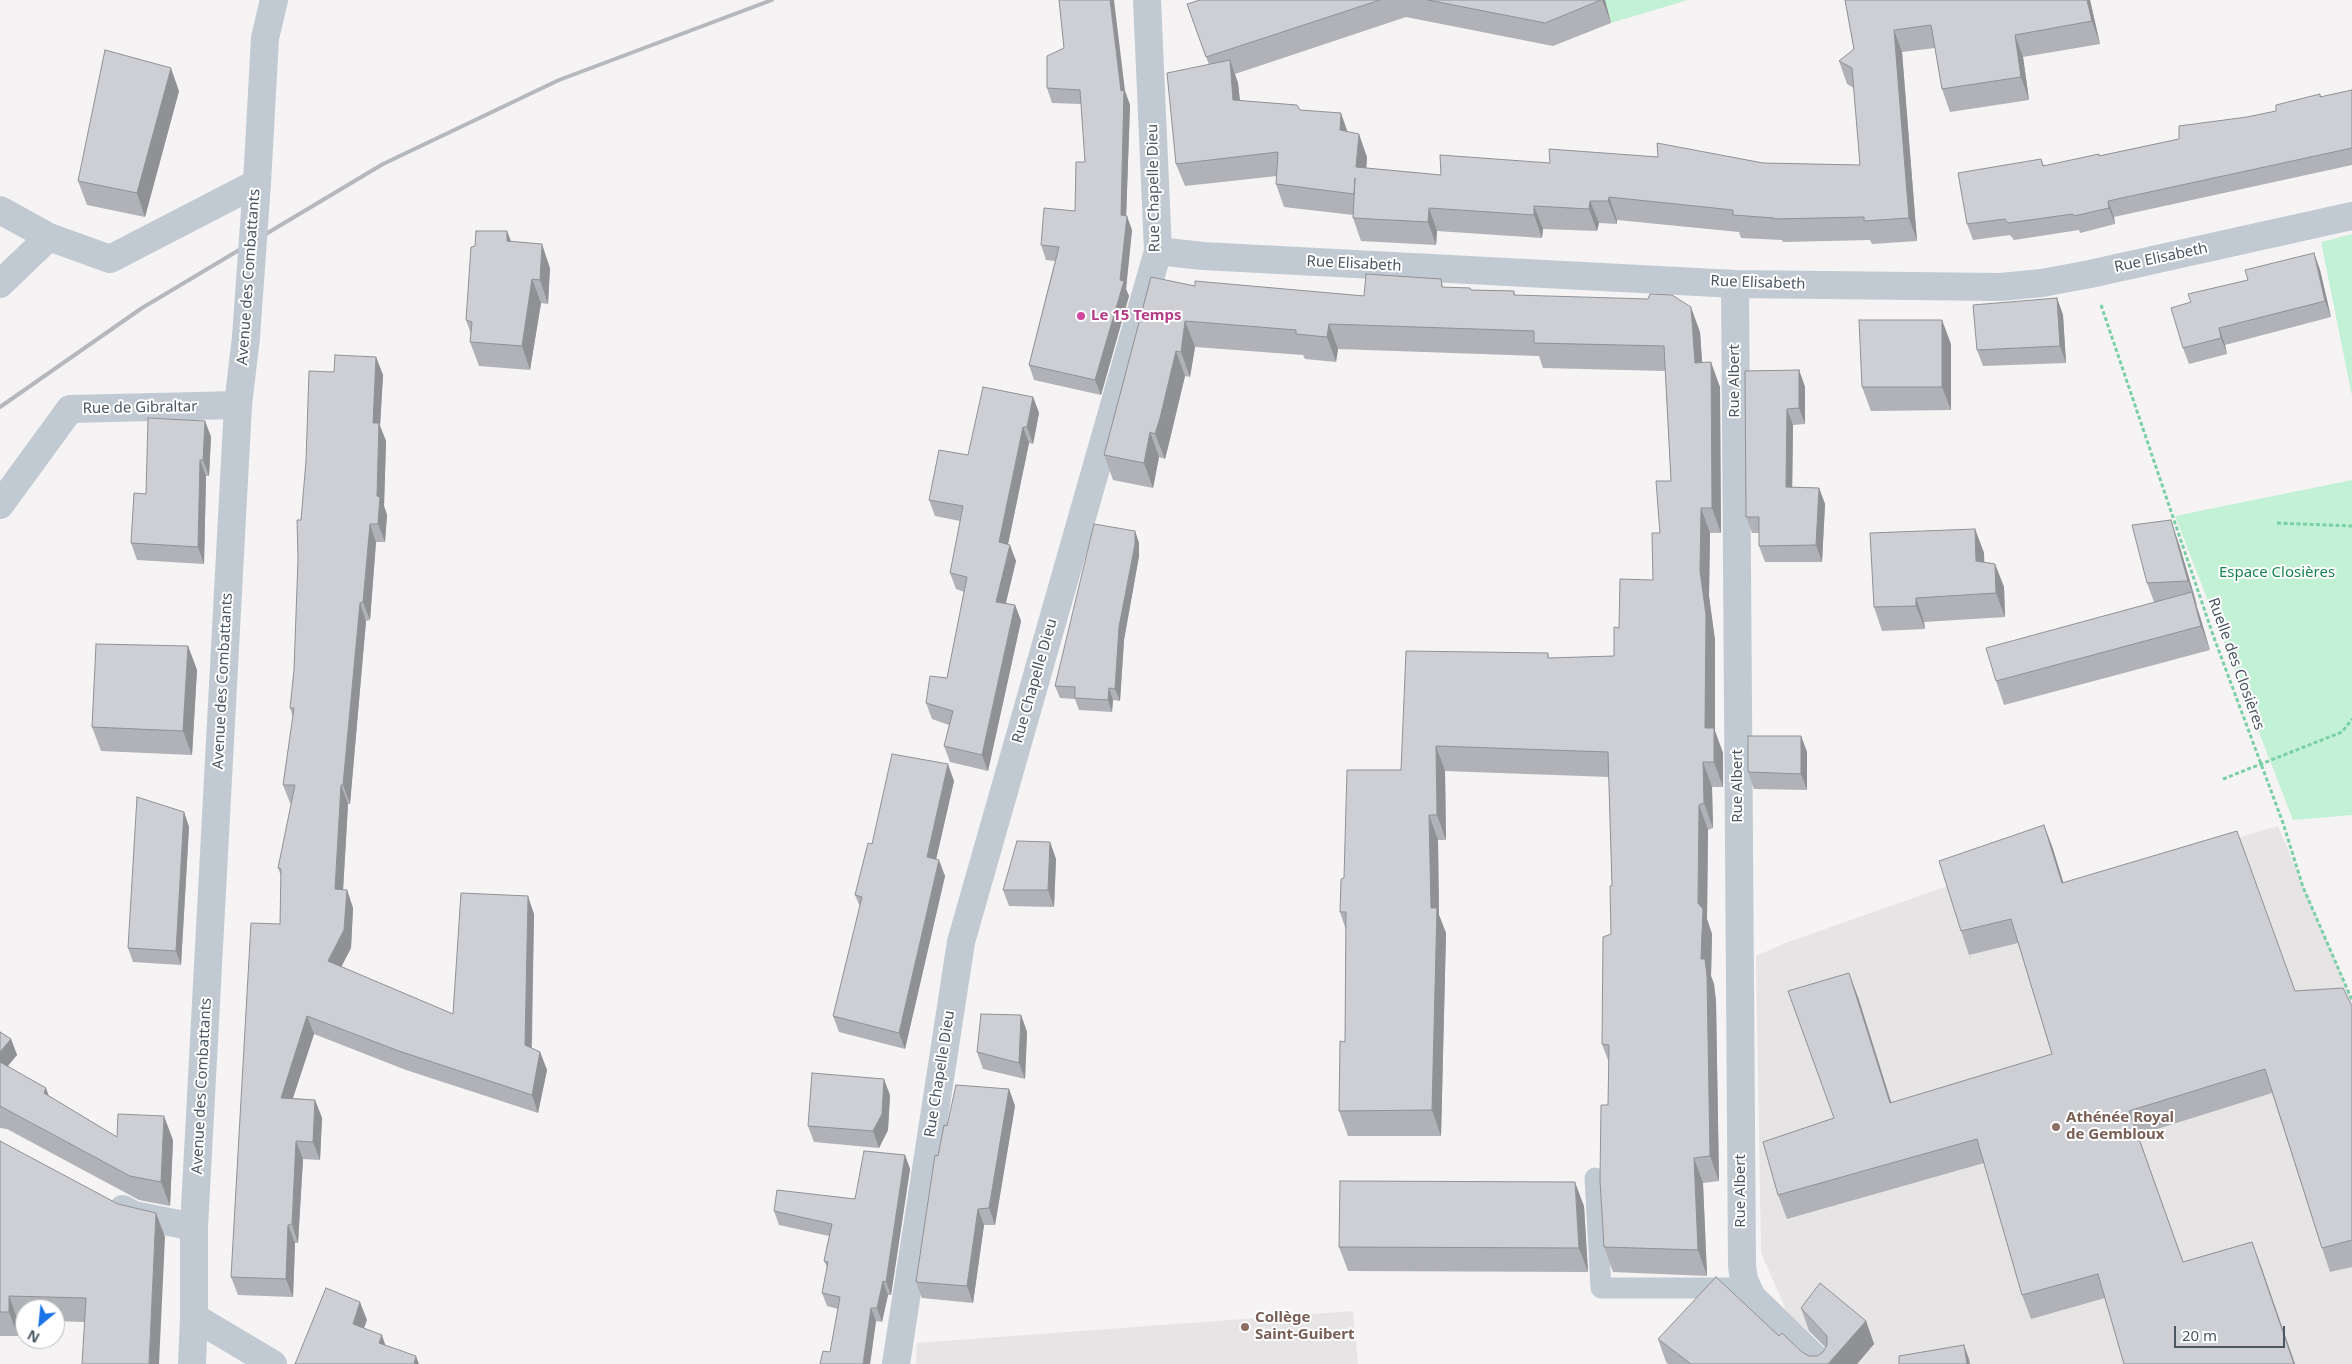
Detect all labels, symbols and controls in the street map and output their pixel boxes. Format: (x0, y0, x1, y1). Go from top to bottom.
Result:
street label: Rue Chapelle Dieu (1144, 124, 1164, 252)
street label: Avenue des Combattants (234, 188, 264, 366)
street label: Rue Elisabeth (2113, 239, 2209, 277)
street label: Rue Elisabeth (1306, 253, 1402, 275)
street label: Rue Elisabeth (1710, 272, 1806, 294)
place label: Le 15 Temps (1091, 307, 1181, 325)
marker: Le 15 Temps (1075, 310, 1087, 322)
street label: Rue Albert (1726, 344, 1744, 418)
street label: Rue de Gibraltar (82, 398, 198, 418)
park label: Espace Closières (2219, 564, 2335, 582)
street label: Avenue des Combattants (209, 592, 237, 770)
street label: Ruelle des Closières (2204, 595, 2268, 733)
street label: Rue Chapelle Dieu (1009, 617, 1061, 745)
street label: Rue Albert (1729, 749, 1747, 823)
street label: Avenue des Combattants (188, 997, 216, 1175)
street label: Rue Chapelle Dieu (921, 1009, 959, 1139)
place label: Athénée Royal de Gembloux (2066, 1109, 2174, 1144)
marker: Athénée Royal de Gembloux (2050, 1121, 2062, 1133)
street label: Rue Albert (1732, 1154, 1750, 1228)
north arrow (15, 1299, 65, 1349)
place label: Collège Saint-Guibert (1255, 1309, 1355, 1344)
scale bar (2177, 1316, 2288, 1348)
marker: Collège Saint-Guibert (1239, 1321, 1251, 1333)
text: 20 m (2182, 1325, 2217, 1345)
text: N (24, 1326, 43, 1348)

